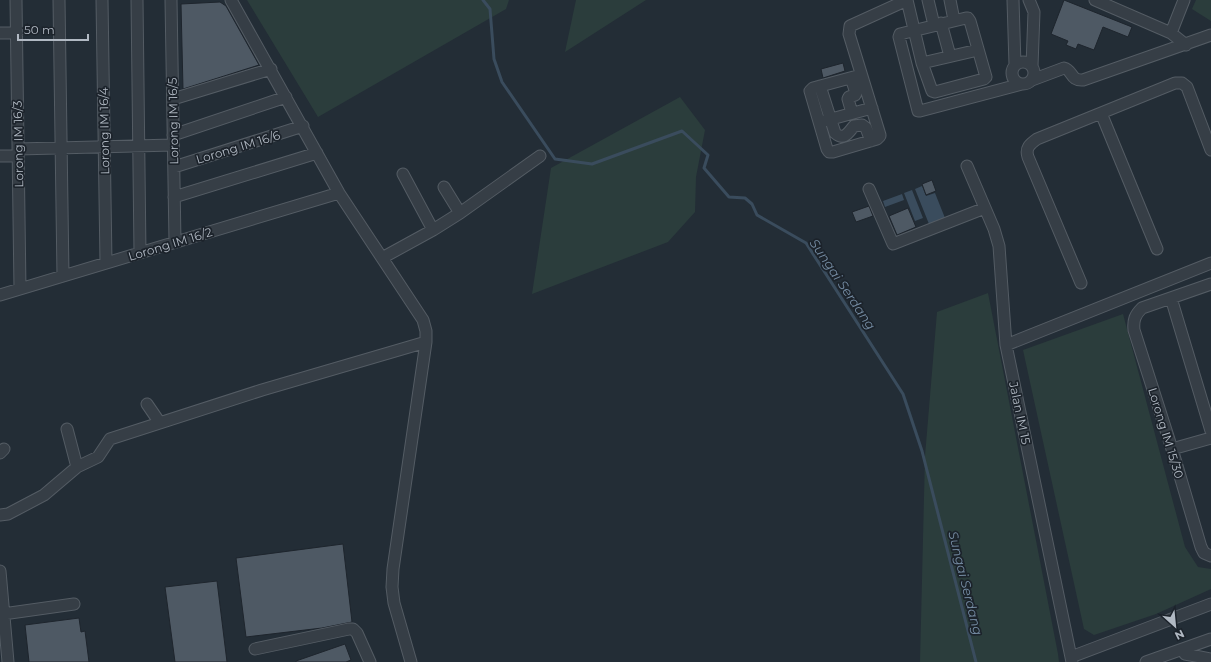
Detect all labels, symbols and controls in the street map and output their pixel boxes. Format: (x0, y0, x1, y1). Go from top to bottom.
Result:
scale bar (18, 16, 88, 42)
text: 50 m (24, 22, 55, 37)
street label: Lorong IM 16/5 (165, 77, 181, 165)
street label: Lorong IM 16/4 (96, 87, 112, 175)
street label: Lorong IM 16/3 (10, 100, 26, 188)
street label: Lorong IM 16/6 (194, 127, 282, 167)
street label: Lorong IM 16/2 (126, 224, 214, 264)
water label: Sungai Serdang (807, 235, 879, 333)
street label: Jalan IM 15 (1006, 379, 1034, 446)
street label: Lorong IM 15/30 (1145, 386, 1187, 480)
water label: Sungai Serdang (945, 529, 987, 637)
north arrow (1155, 606, 1195, 646)
text: N (1172, 627, 1187, 643)

